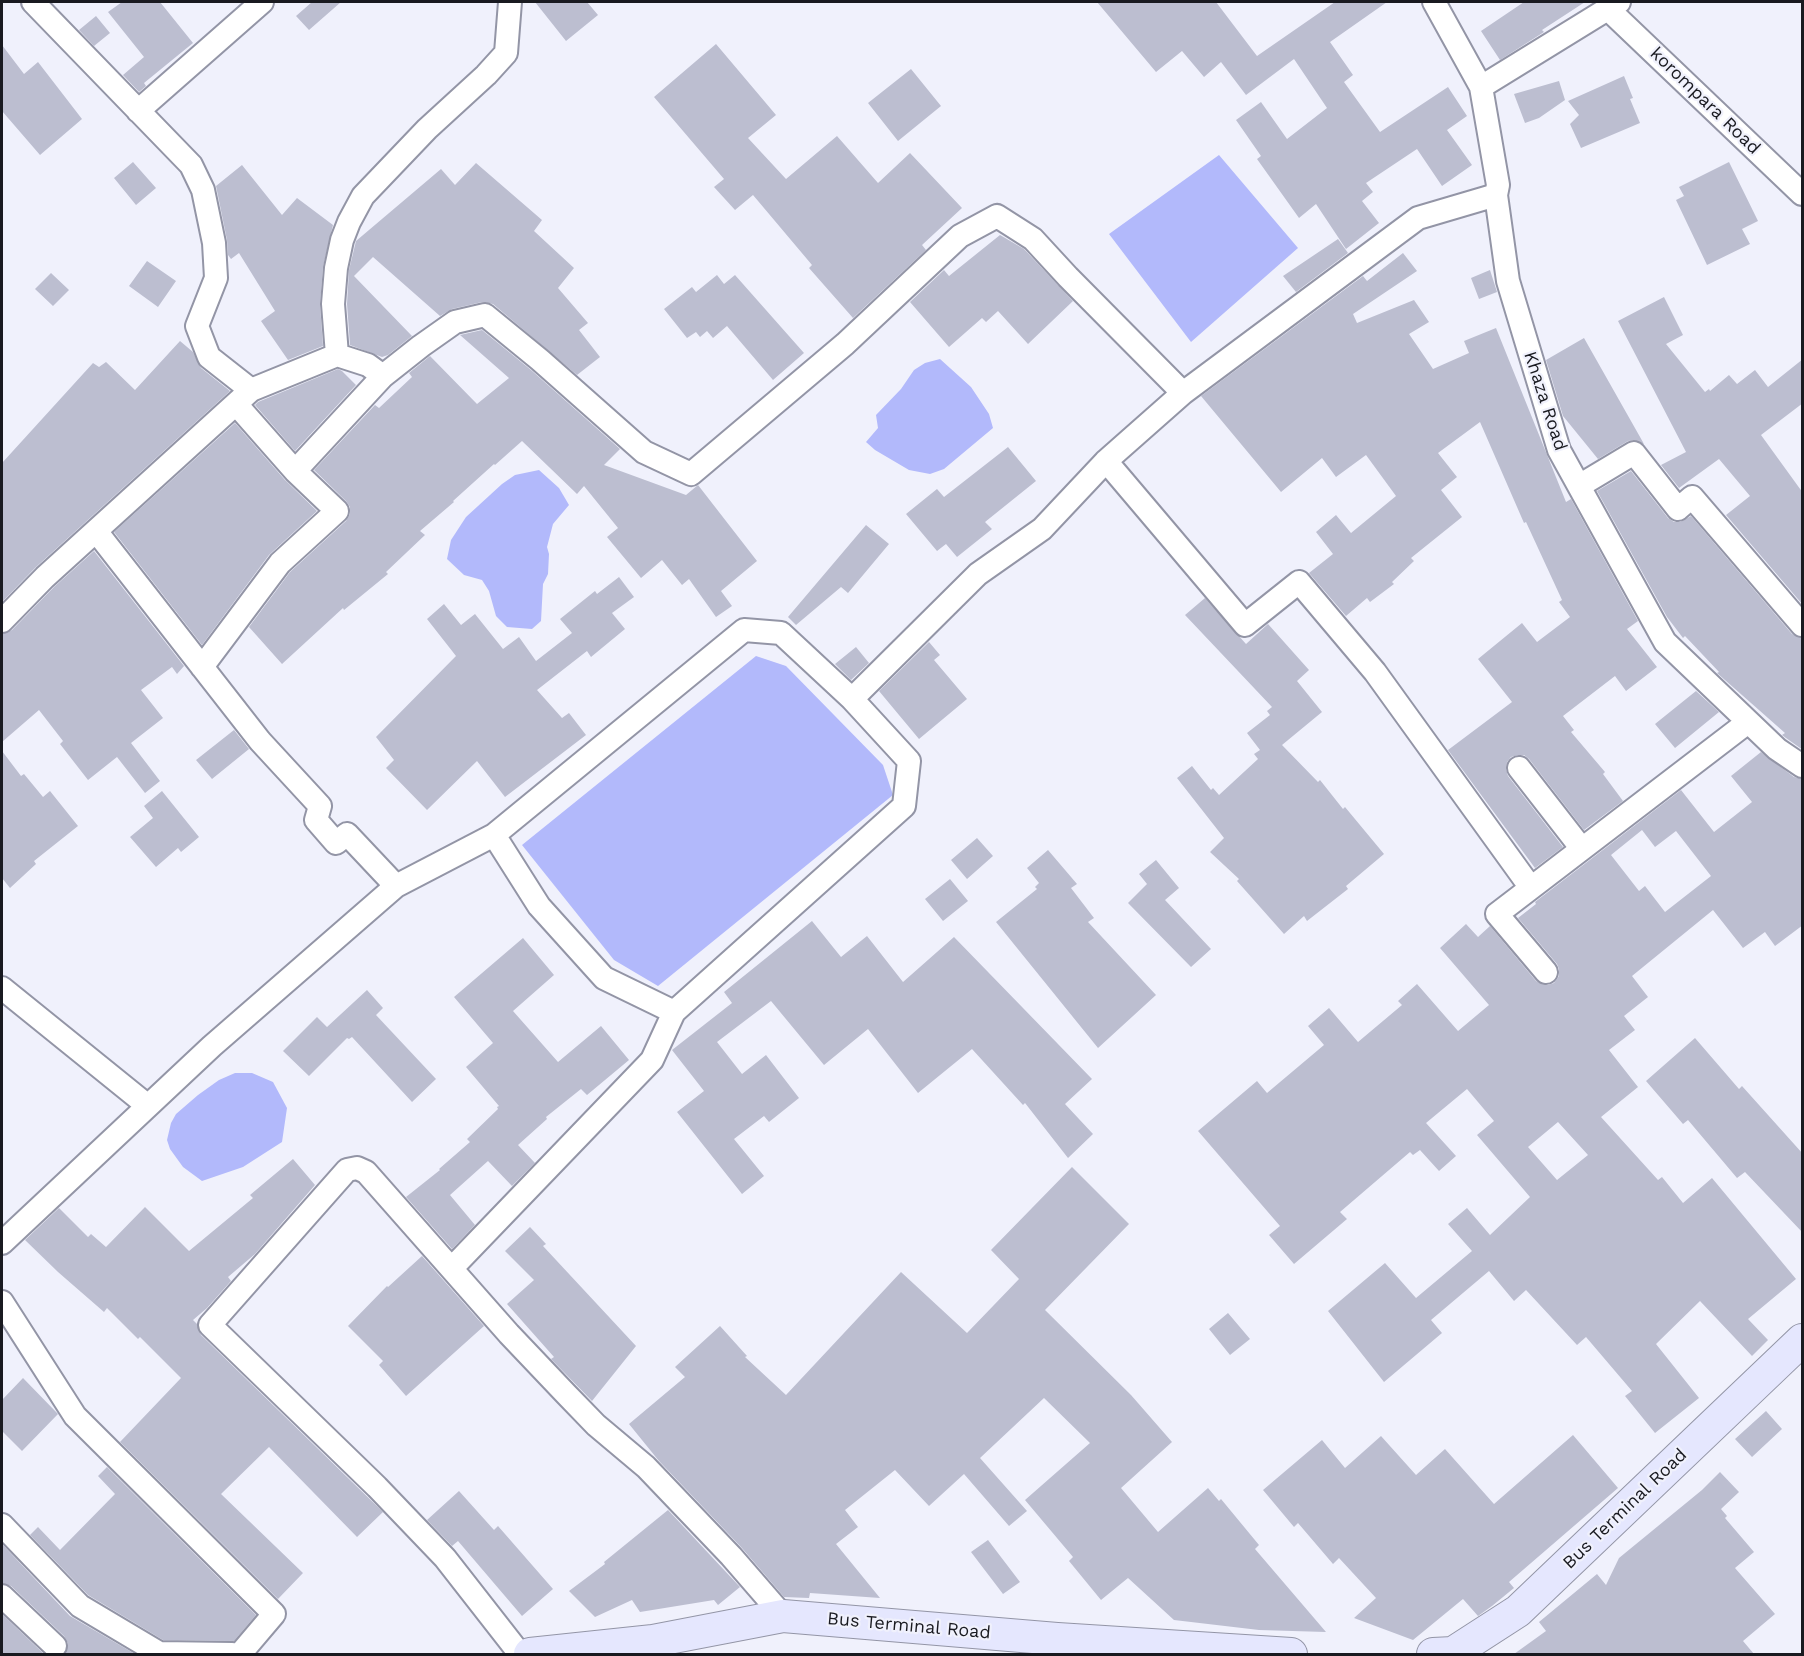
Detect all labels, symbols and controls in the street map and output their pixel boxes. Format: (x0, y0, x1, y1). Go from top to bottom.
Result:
street label: korompara Road (1646, 43, 1764, 159)
street label: Khaza Road (1519, 349, 1571, 453)
street label: Bus Terminal Road (1559, 1444, 1691, 1574)
street label: Bus Terminal Road (826, 1608, 992, 1644)

